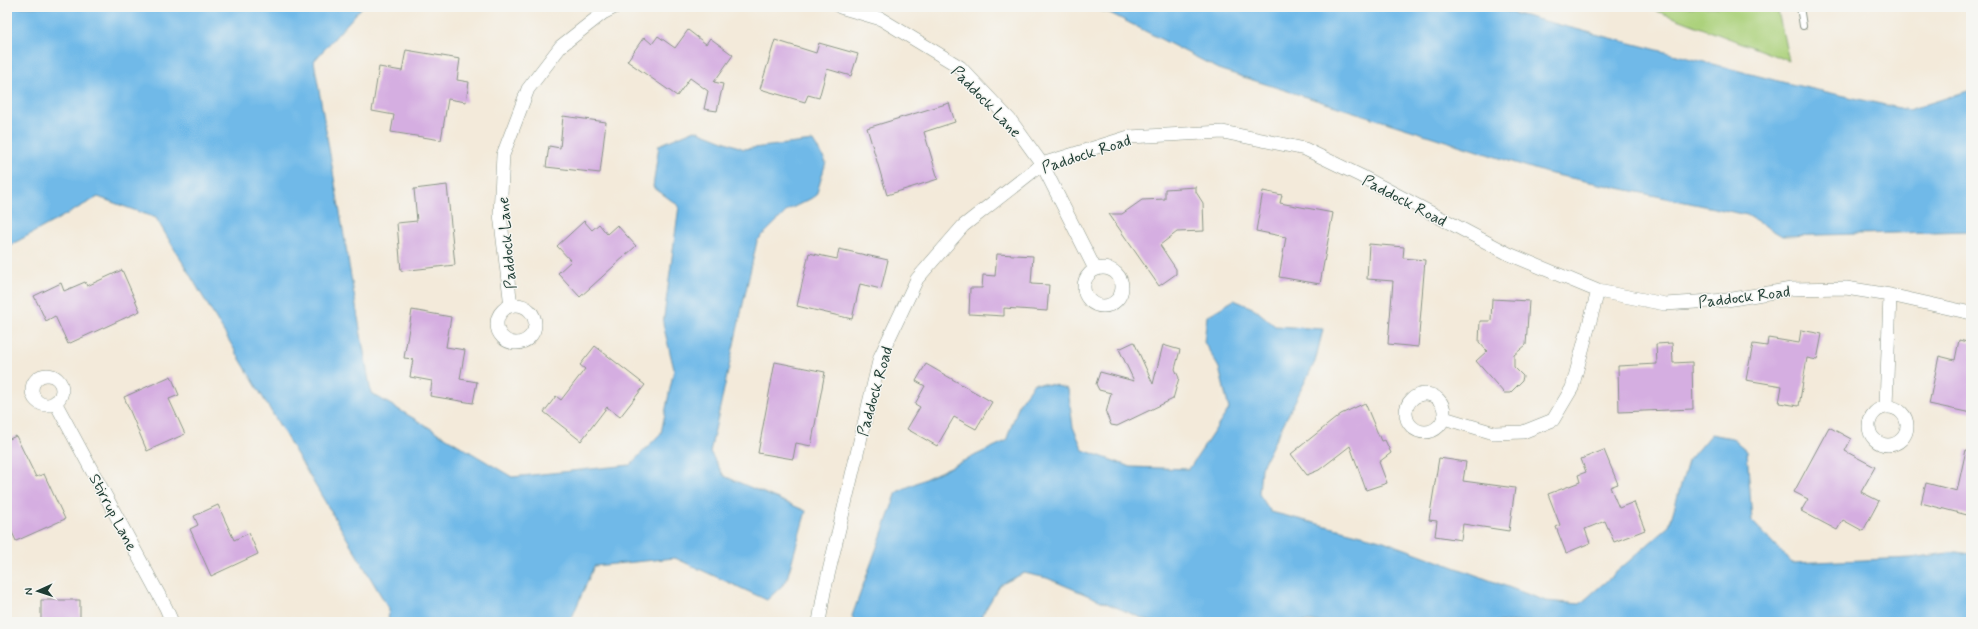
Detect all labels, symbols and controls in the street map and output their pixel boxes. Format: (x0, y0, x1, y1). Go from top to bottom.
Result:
street label: Paddock Lane (946, 61, 1026, 143)
street label: Paddock Road (1039, 130, 1134, 179)
street label: Paddock Road (1358, 170, 1450, 232)
street label: Paddock Lane (493, 196, 522, 290)
street label: Paddock Road (1697, 281, 1791, 314)
street label: Paddock Road (853, 344, 898, 439)
street label: Stirrup Lane (83, 470, 142, 556)
north arrow (18, 571, 58, 611)
text: N (22, 587, 36, 595)

